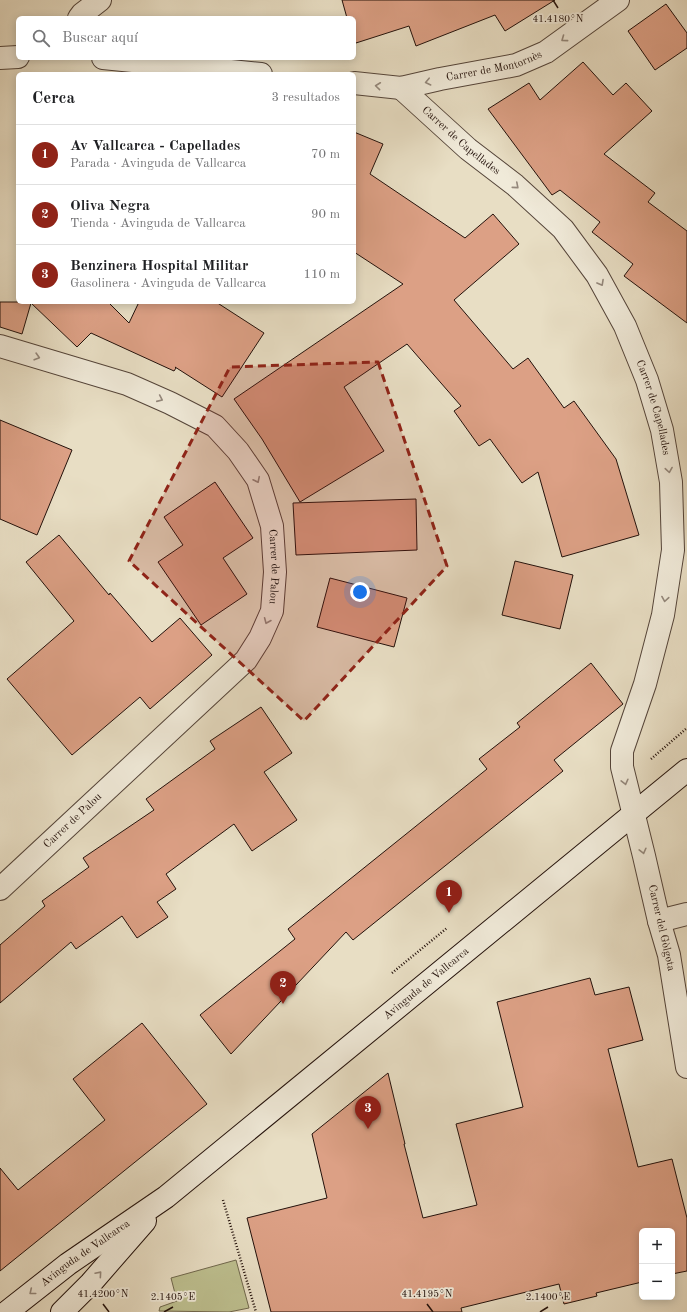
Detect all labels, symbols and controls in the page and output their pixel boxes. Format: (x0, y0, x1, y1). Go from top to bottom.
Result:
text: 41.4180°N (532, 14, 584, 24)
search box (16, 16, 356, 60)
icon: search (30, 27, 52, 49)
text: Buscar aquí (62, 31, 138, 46)
one-way arrow (561, 34, 568, 41)
street label: Carrer de Montornès (445, 49, 544, 83)
one-way arrow (425, 78, 432, 86)
one-way arrow (375, 82, 381, 91)
text: Cerca (32, 90, 75, 107)
text: 3 resultados (272, 91, 340, 104)
street label: Carrer de Capellades (420, 104, 502, 177)
text: Av Vallcarca - Capellades (70, 139, 240, 154)
text: 1 (41, 148, 49, 161)
text: 70 m (311, 148, 340, 161)
text: Parada · Avinguda de Vallcarca (70, 157, 246, 170)
one-way arrow (511, 182, 519, 189)
text: Oliva Negra (70, 199, 150, 214)
text: 2 (41, 208, 49, 221)
text: 90 m (311, 208, 340, 221)
text: Tienda · Avinguda de Vallcarca (70, 217, 246, 230)
text: Benzinera Hospital Militar (70, 259, 248, 274)
text: 3 (41, 268, 49, 281)
text: 110 m (303, 268, 340, 281)
text: Gasolinera · Avinguda de Vallcarca (70, 277, 266, 290)
one-way arrow (597, 279, 604, 286)
one-way arrow (34, 352, 41, 361)
street label: Carrer de Capellades (634, 358, 672, 456)
one-way arrow (157, 394, 164, 402)
one-way arrow (664, 467, 673, 473)
one-way arrow (252, 476, 260, 484)
street label: Carrer de Palou (267, 529, 281, 605)
your location (350, 582, 370, 602)
one-way arrow (661, 596, 670, 602)
one-way arrow (264, 617, 272, 624)
one-way arrow (620, 778, 629, 785)
street label: Carrer de Palou (42, 791, 104, 851)
one-way arrow (638, 847, 647, 854)
pin: 1 (436, 880, 462, 913)
street label: Carrer del Gòlgota (646, 884, 676, 973)
street label: Avinguda de Vallcarca (382, 945, 471, 1022)
pin: 2 (270, 971, 296, 1004)
pin: 3 (355, 1096, 381, 1129)
street label: Avinguda de Vallcarca (39, 1218, 132, 1289)
map controls (639, 1228, 675, 1300)
button: + (639, 1228, 675, 1264)
button: − (639, 1264, 675, 1300)
one-way arrow (94, 1271, 101, 1278)
one-way arrow (29, 1288, 36, 1295)
text: 41.4200°N (77, 1289, 129, 1299)
text: 41.4195°N (401, 1289, 453, 1299)
text: 2.1405°E (151, 1292, 195, 1302)
text: 2.1400°E (526, 1292, 570, 1302)

